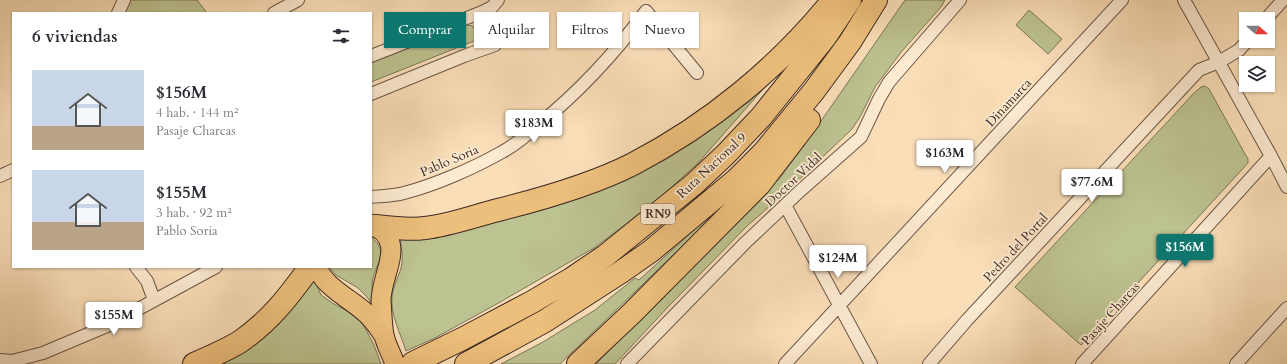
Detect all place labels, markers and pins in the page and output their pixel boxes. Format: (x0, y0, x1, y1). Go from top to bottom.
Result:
pin: $183M (506, 110, 562, 144)
pin: $163M (917, 140, 973, 174)
pin: $77.6M (1059, 169, 1125, 203)
pin: $156M (1157, 234, 1213, 268)
pin: $124M (810, 245, 866, 279)
pin: $155M (86, 302, 142, 336)

